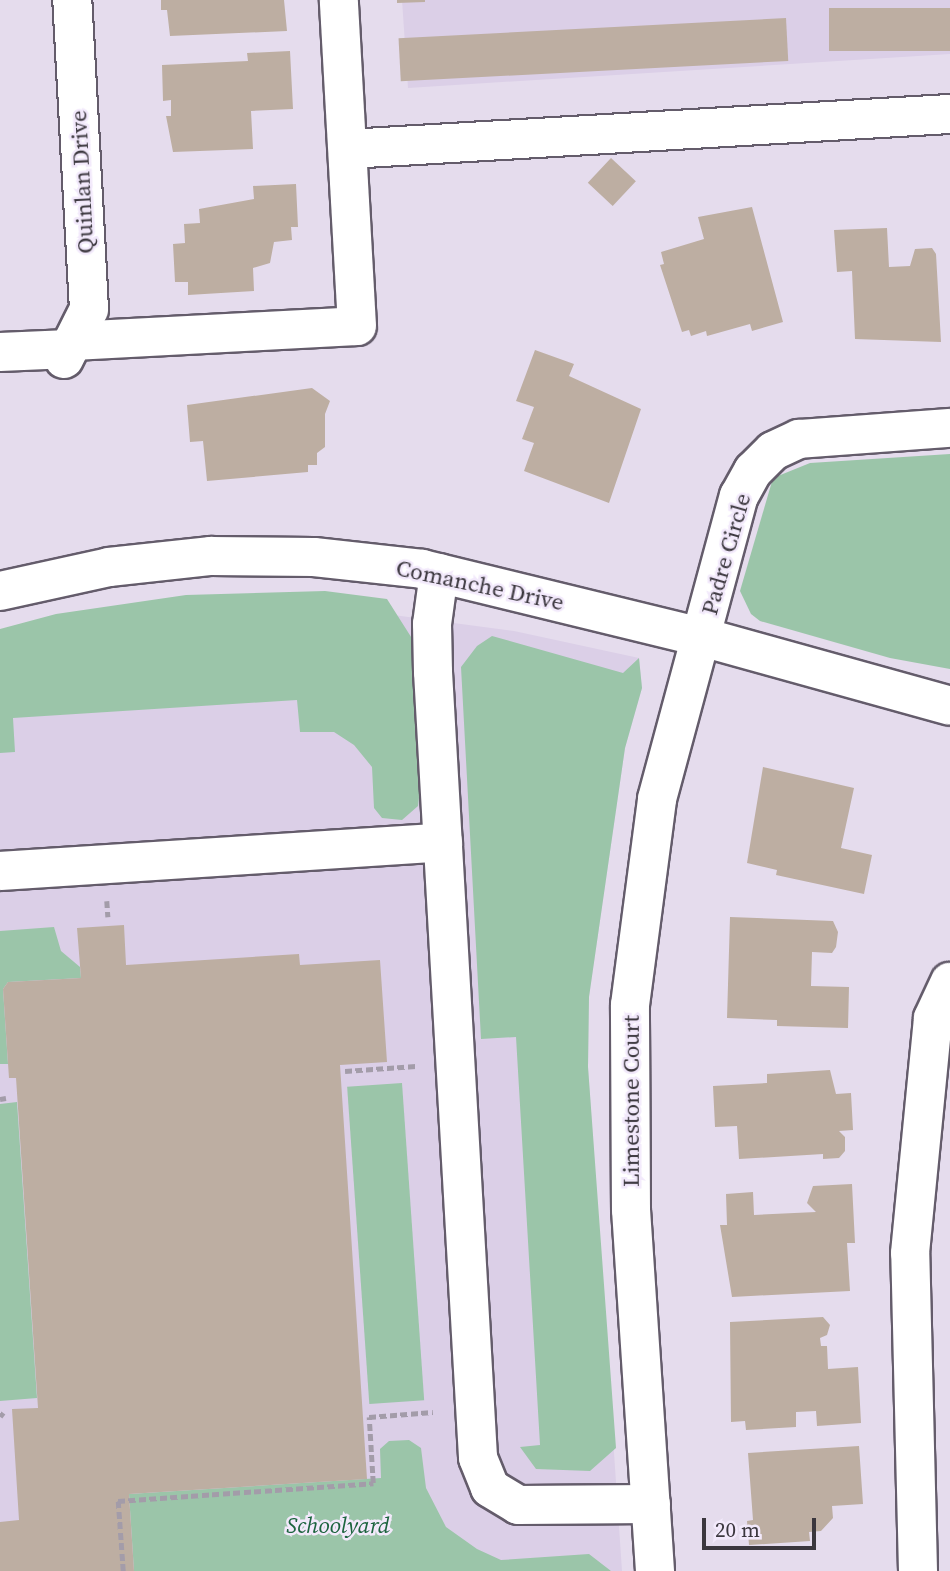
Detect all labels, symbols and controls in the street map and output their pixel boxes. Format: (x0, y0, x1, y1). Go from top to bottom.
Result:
street label: Quinlan Drive (64, 110, 100, 254)
street label: Padre Circle (695, 490, 757, 618)
street label: Comanche Drive (394, 554, 566, 616)
street label: Limestone Court (617, 1015, 645, 1187)
scale bar (705, 1504, 819, 1548)
park label: Schoolyard (286, 1511, 390, 1539)
text: 20 m (715, 1515, 760, 1544)

